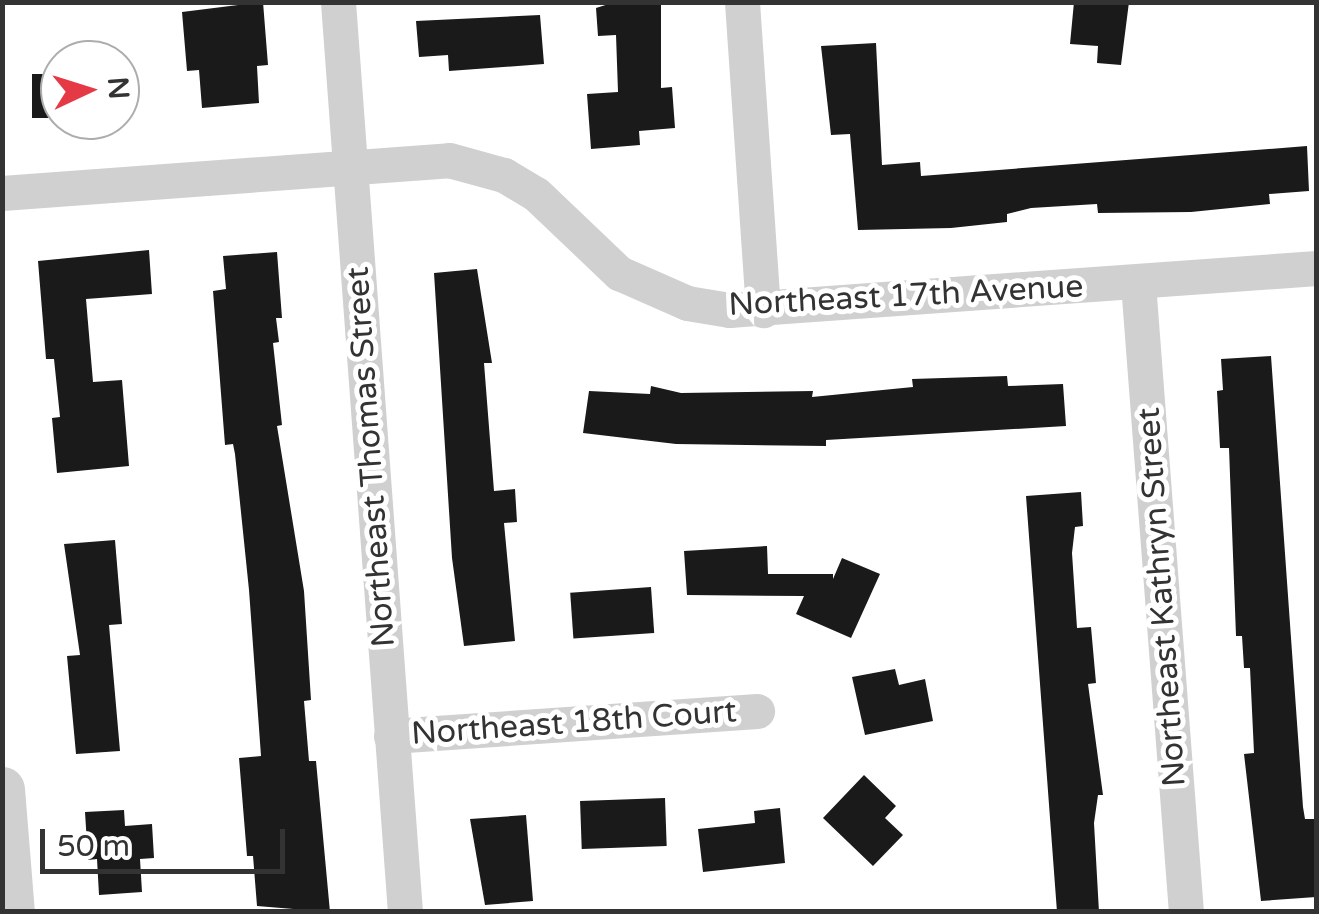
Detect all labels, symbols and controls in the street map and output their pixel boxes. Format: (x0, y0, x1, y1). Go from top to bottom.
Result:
north arrow (40, 40, 140, 140)
text: N (100, 76, 136, 100)
street label: Northeast Thomas Street (339, 265, 403, 649)
street label: Northeast 17th Avenue (728, 268, 1084, 324)
street label: Northeast Kathryn Street (1130, 406, 1194, 788)
street label: Northeast 18th Court (410, 692, 738, 754)
scale bar (45, 809, 290, 871)
text: 50 m (57, 828, 130, 865)

